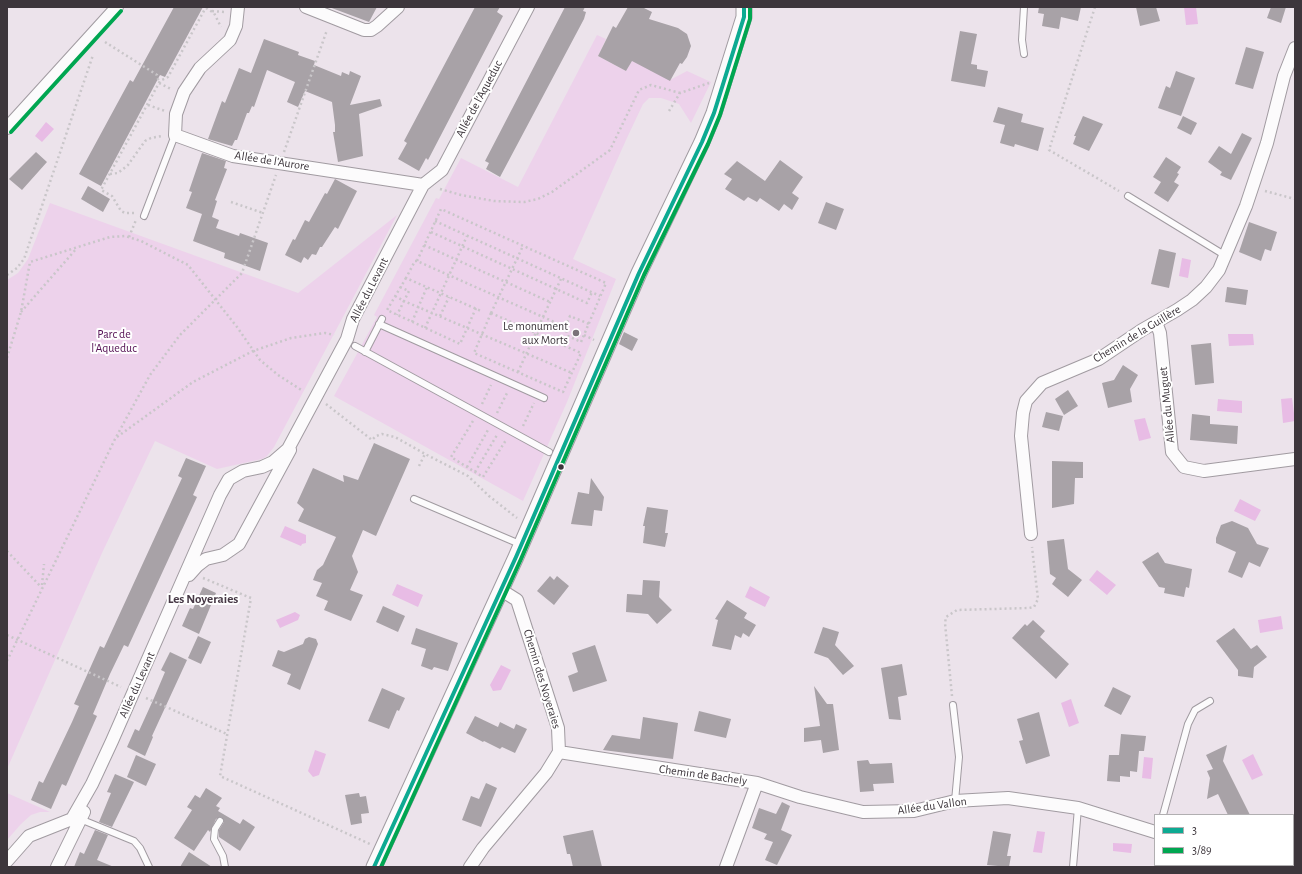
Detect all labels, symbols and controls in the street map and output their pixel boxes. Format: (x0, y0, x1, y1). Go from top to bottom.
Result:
street label: Allée de l'Aqueduc (453, 58, 505, 140)
street label: Allée de l'Aurore (234, 148, 310, 174)
street label: Allée du Levant (346, 255, 392, 325)
street label: Chemin de la Guillère (1091, 302, 1183, 366)
place label: Le monument aux Morts (503, 319, 568, 347)
park label: Parc de l'Aqueduc (91, 327, 137, 355)
marker: Le monument aux Morts (571, 328, 581, 338)
street label: Allée du Muguet (1156, 366, 1178, 444)
unlabelled marker (556, 462, 566, 472)
district label: Les Noyeraies (168, 591, 238, 607)
street label: Chemin des Noyeraies (520, 628, 564, 730)
street label: Allée du Levant (116, 650, 158, 720)
street label: Chemin de Bachely (658, 762, 748, 788)
street label: Allée du Vallon (896, 794, 968, 818)
legend (1154, 814, 1294, 866)
text: 3 (1192, 824, 1197, 836)
text: 3/89 (1192, 844, 1212, 856)

